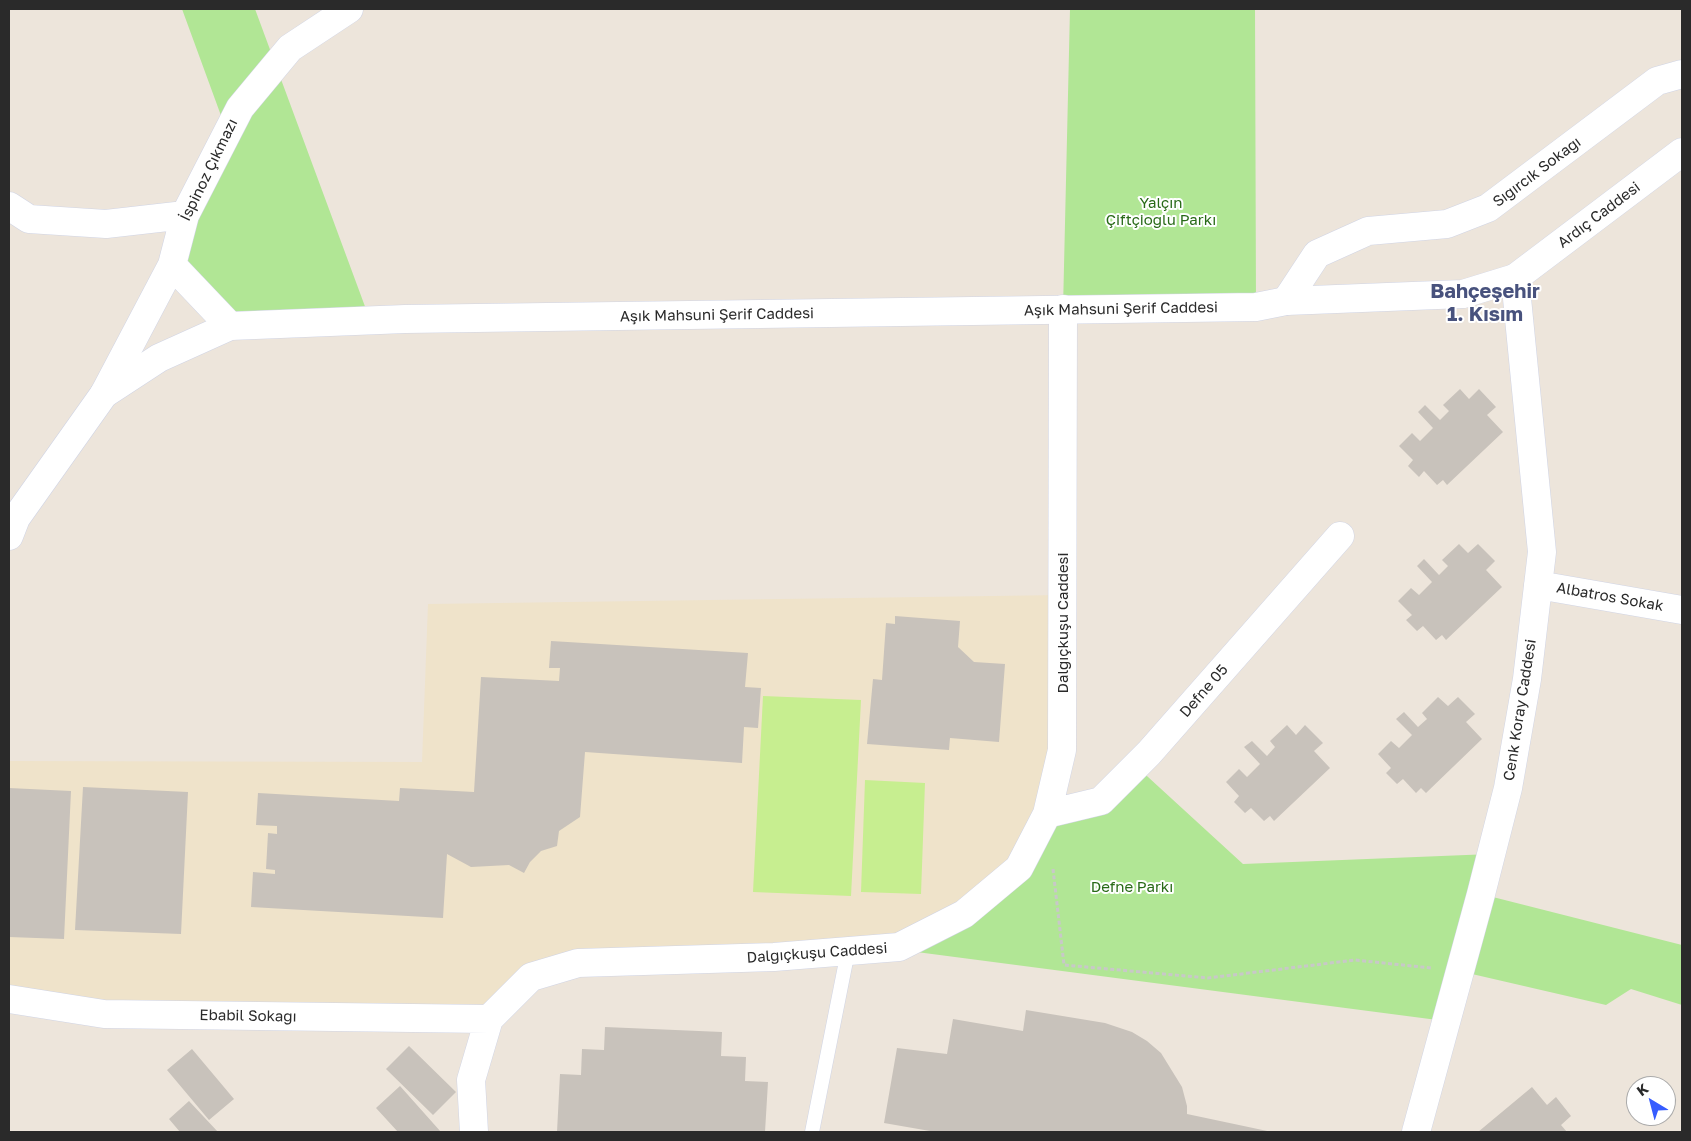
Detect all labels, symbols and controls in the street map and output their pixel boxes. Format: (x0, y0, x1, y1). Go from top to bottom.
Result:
street label: İspinoz Çıkmazı (176, 116, 242, 224)
street label: Sığırcık Sokağı (1489, 133, 1585, 211)
street label: Ardıç Caddesi (1554, 178, 1644, 252)
park label: Yalçın Çiftçioğlu Parkı (1106, 194, 1216, 229)
district label: Bahçeşehir 1. Kısım (1430, 280, 1540, 327)
street label: Aşık Mahsuni Şerif Caddesi (1024, 298, 1218, 320)
street label: Aşık Mahsuni Şerif Caddesi (620, 304, 814, 326)
street label: Dalgıçkuşu Caddesi (1054, 552, 1072, 694)
street label: Albatros Sokak (1555, 579, 1665, 615)
street label: Cenk Koray Caddesi (1500, 638, 1540, 782)
street label: Defne 05 (1176, 661, 1232, 721)
park label: Defne Parkı (1091, 878, 1173, 896)
street label: Dalgıçkuşu Caddesi (746, 939, 888, 967)
street label: Ebabil Sokağı (199, 1006, 297, 1026)
north arrow (1626, 1076, 1676, 1126)
text: K (1633, 1080, 1651, 1099)

